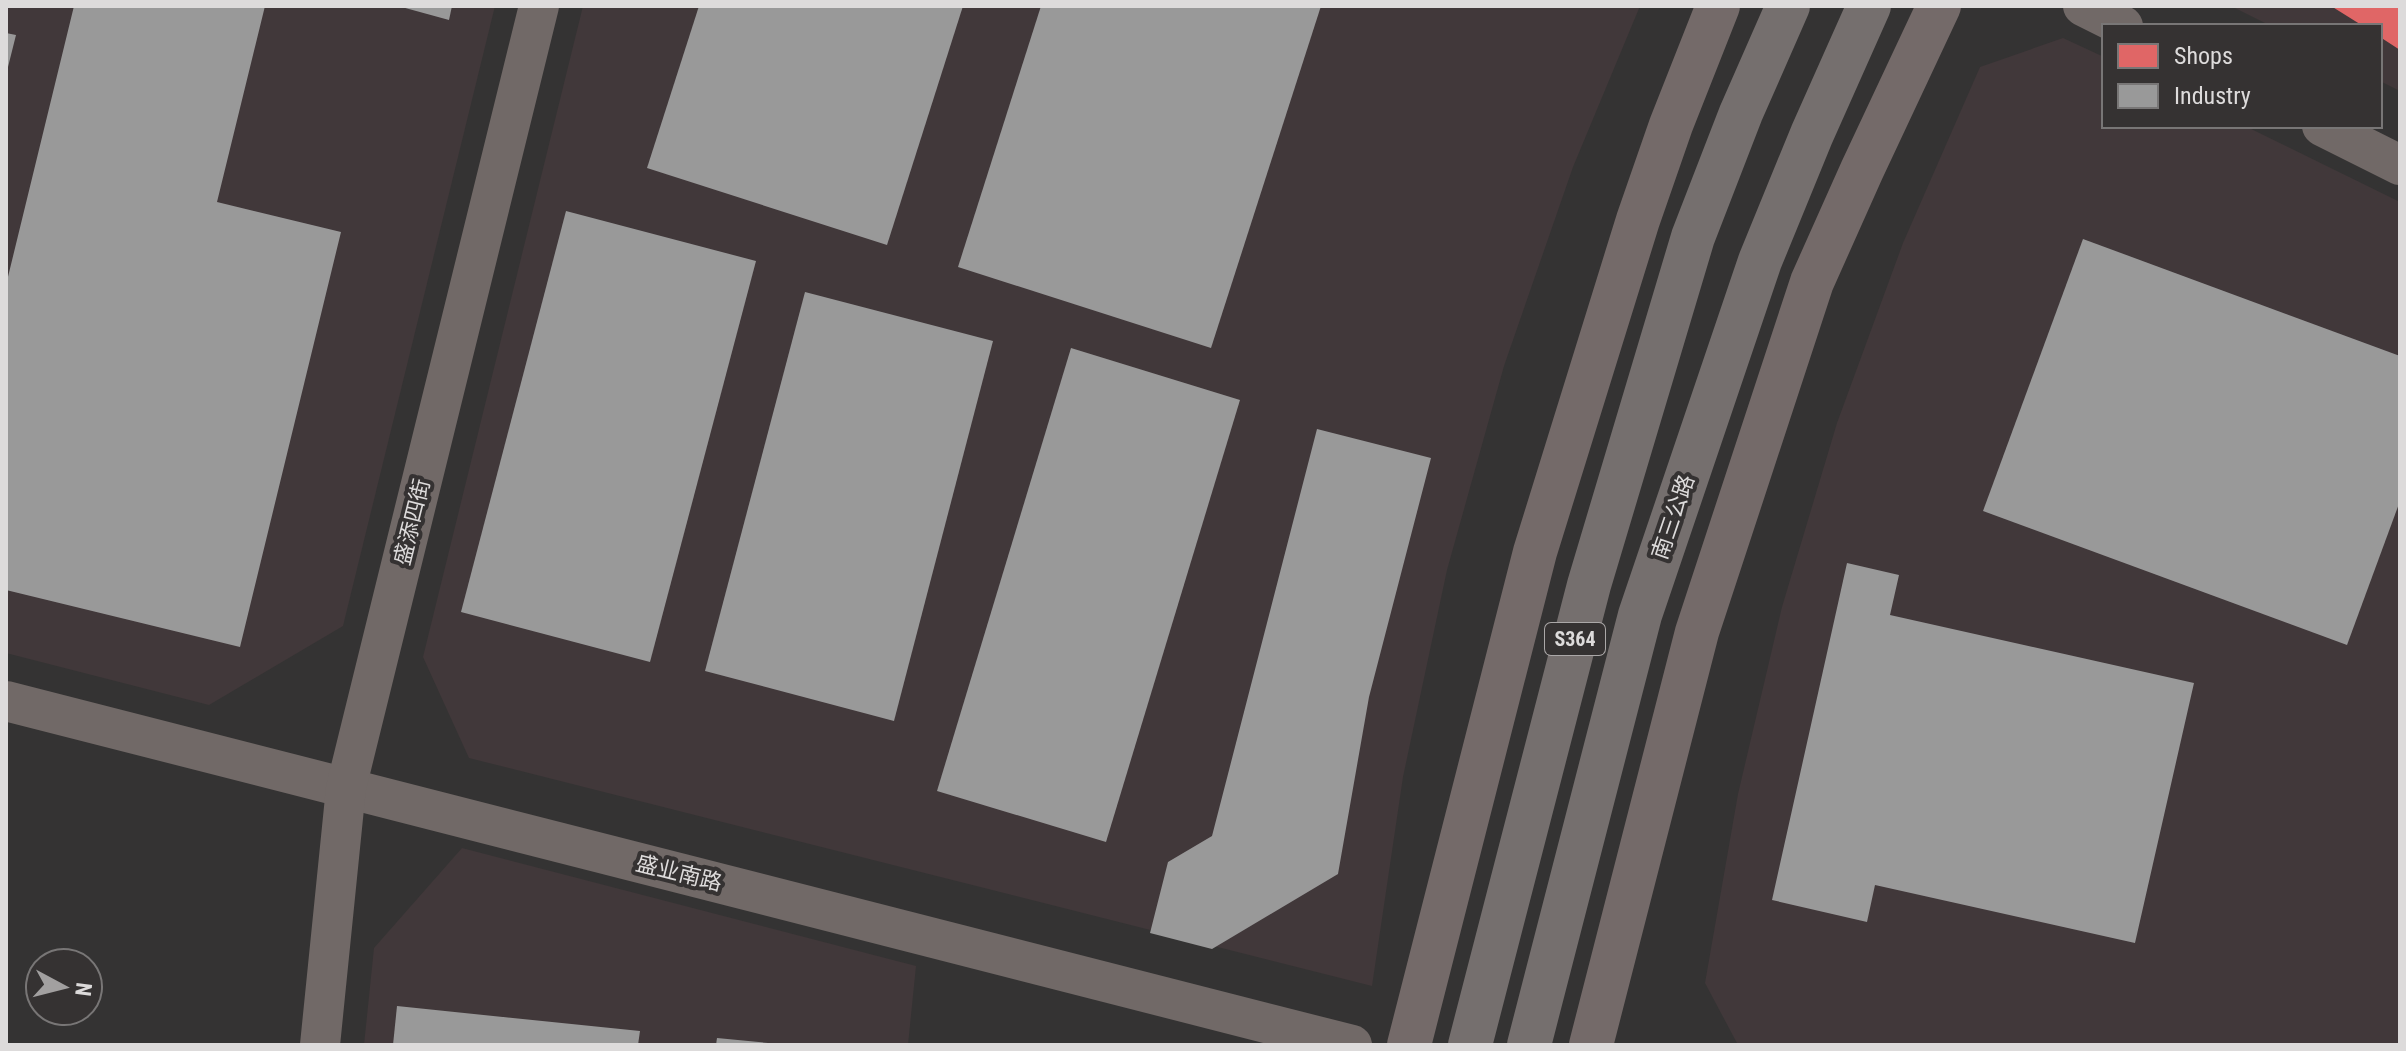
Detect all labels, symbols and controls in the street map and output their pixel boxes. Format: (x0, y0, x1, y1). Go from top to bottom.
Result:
legend (2102, 24, 2382, 128)
text: Shops (2174, 42, 2233, 70)
text: Industry (2174, 82, 2251, 110)
street label: 南三公路 (1647, 471, 1699, 563)
street label: 盛添四街 (389, 476, 435, 568)
road number: S364 (1545, 623, 1605, 655)
street label: 盛业南路 (633, 850, 725, 896)
north arrow (24, 947, 104, 1027)
text: N (70, 981, 97, 998)

